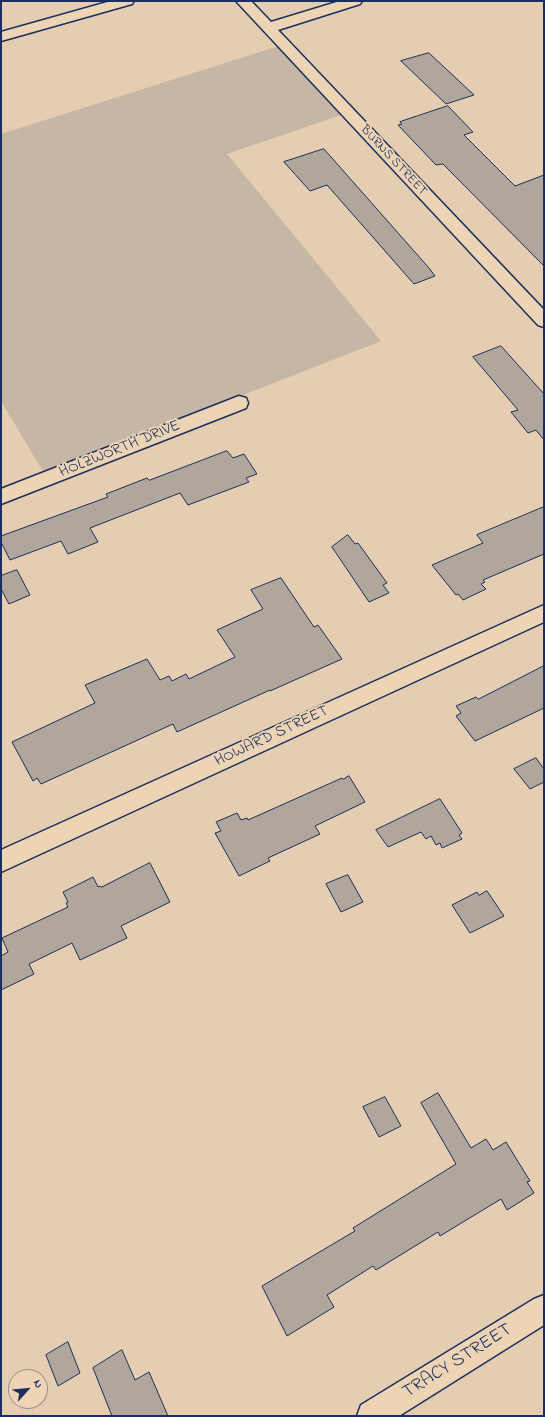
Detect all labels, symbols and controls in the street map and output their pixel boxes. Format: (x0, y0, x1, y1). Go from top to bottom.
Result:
street label: BURNS STREET (356, 123, 430, 199)
street label: HOLZWORTH DRIVE (57, 417, 183, 483)
street label: HOWARD STREET (212, 702, 332, 772)
street label: TRACY STREET (399, 1319, 517, 1405)
north arrow (8, 1369, 48, 1409)
text: N (29, 1377, 47, 1391)

